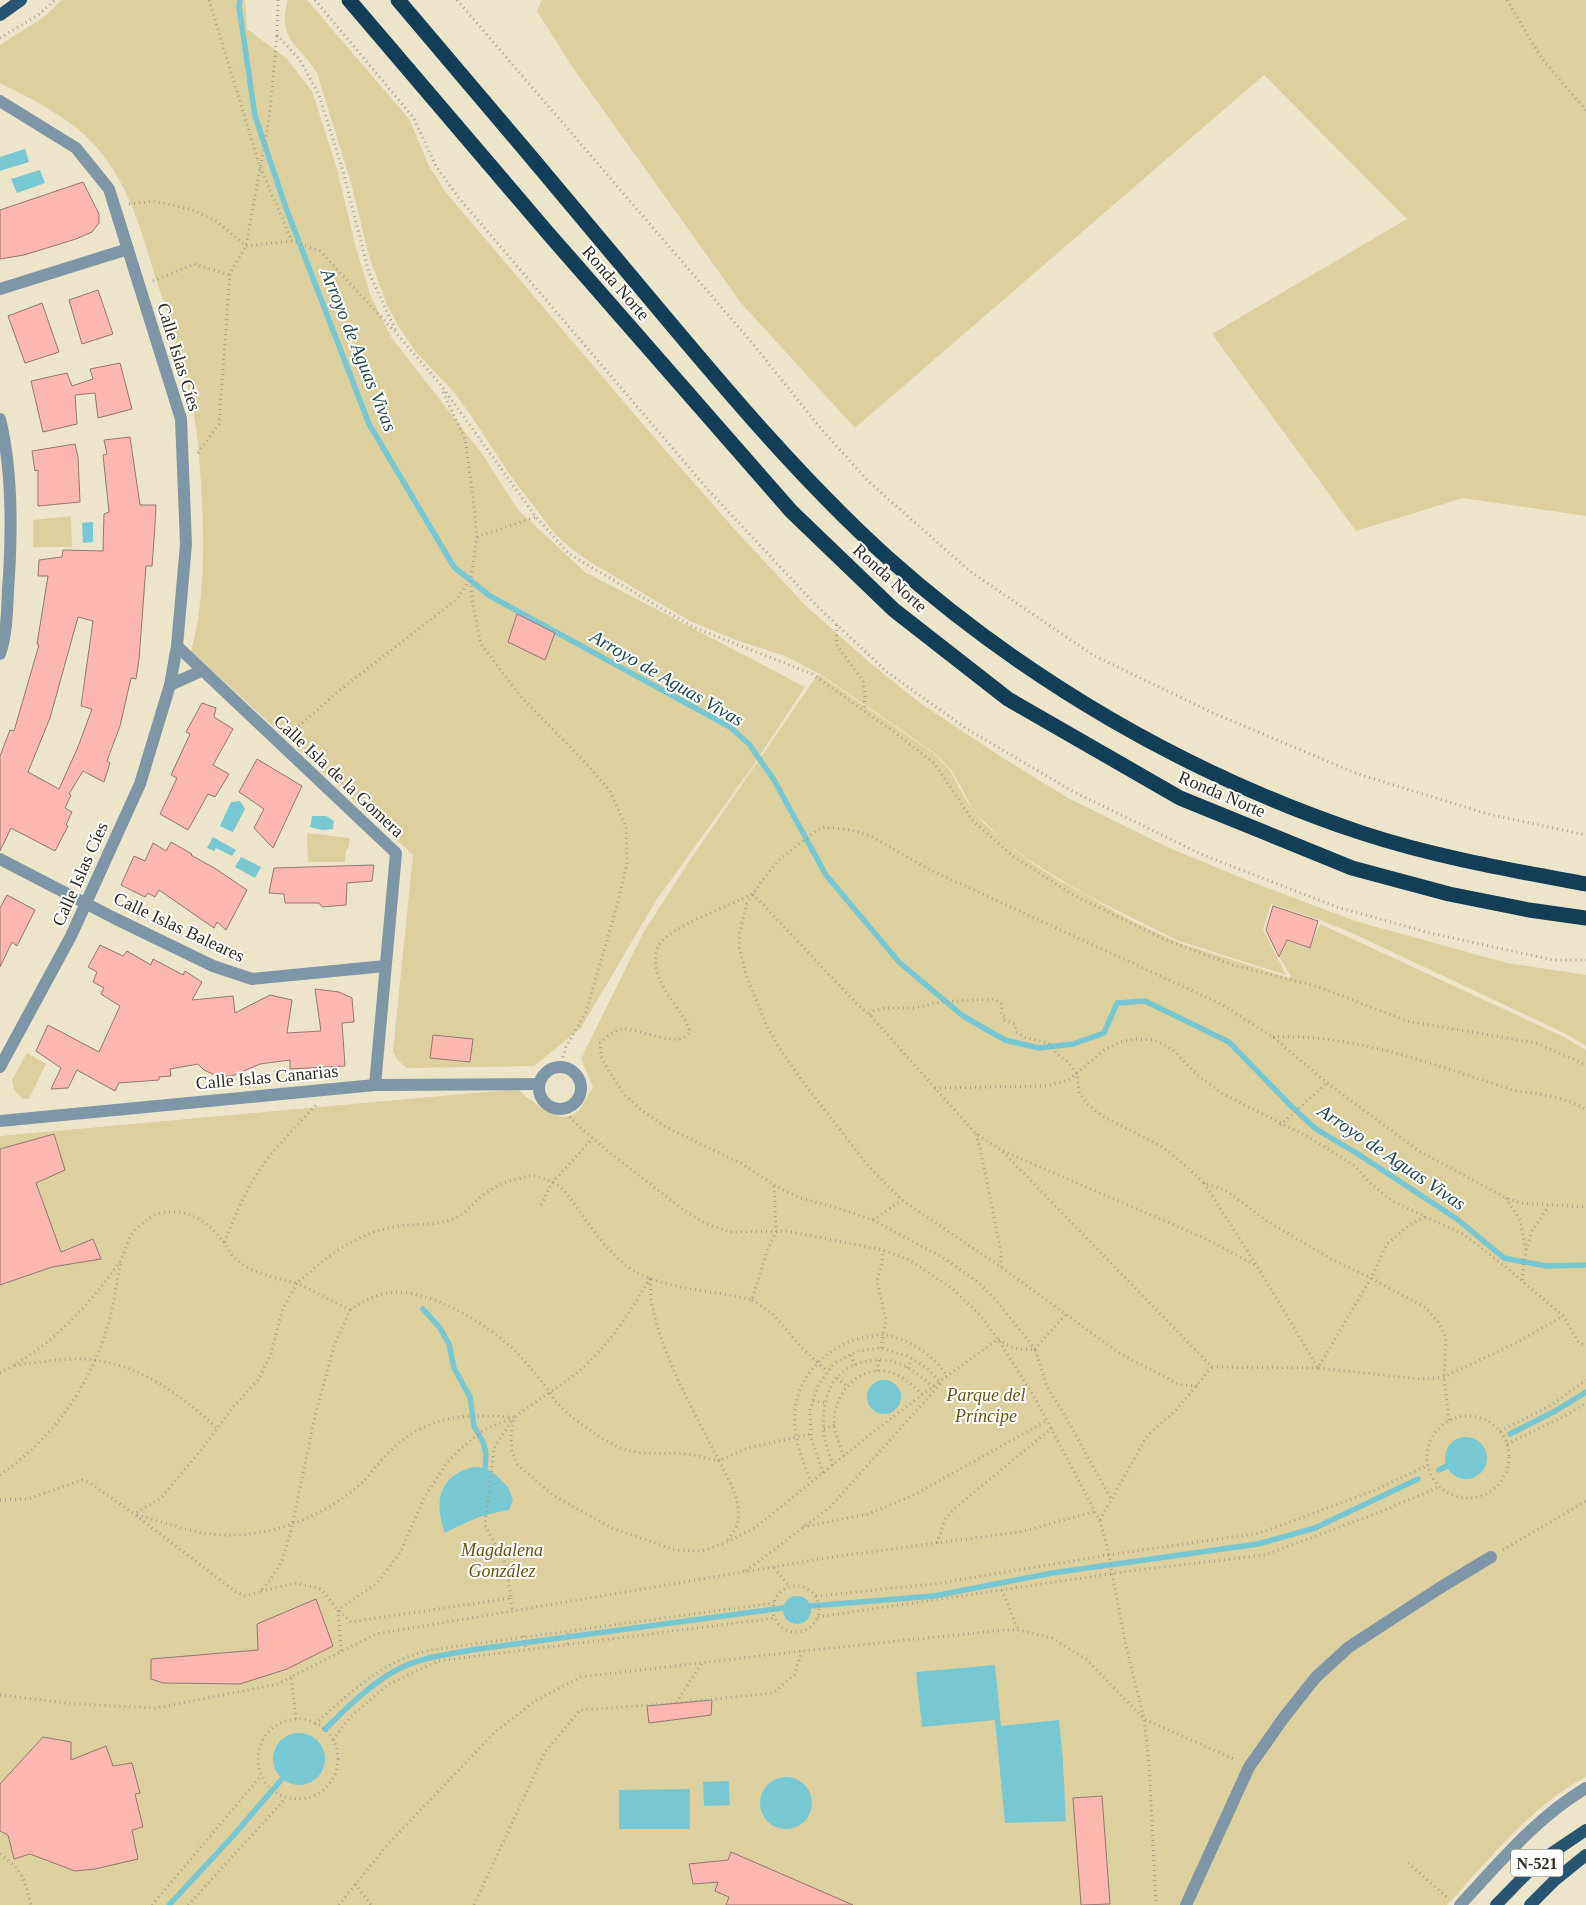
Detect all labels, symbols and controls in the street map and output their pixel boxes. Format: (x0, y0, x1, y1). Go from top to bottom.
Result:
street label: Ronda Norte (578, 242, 654, 324)
water label: Arroyo de Aguas Vivas (316, 264, 401, 434)
street label: Calle Islas Cíes (153, 301, 205, 413)
street label: Ronda Norte (849, 540, 931, 616)
water label: Arroyo de Aguas Vivas (585, 625, 747, 730)
street label: Calle Isla de la Gomera (270, 711, 408, 841)
street label: Ronda Norte (1176, 767, 1268, 821)
street label: Calle Islas Cíes (48, 819, 112, 929)
street label: Calle Islas Baleares (110, 888, 248, 966)
street label: Calle Islas Canarias (195, 1061, 339, 1093)
water label: Arroyo de Aguas Vivas (1313, 1099, 1470, 1214)
park label: Parque del Príncipe (946, 1385, 1025, 1426)
park label: Magdalena González (460, 1540, 543, 1581)
road number: N-521 (1511, 1850, 1563, 1876)

